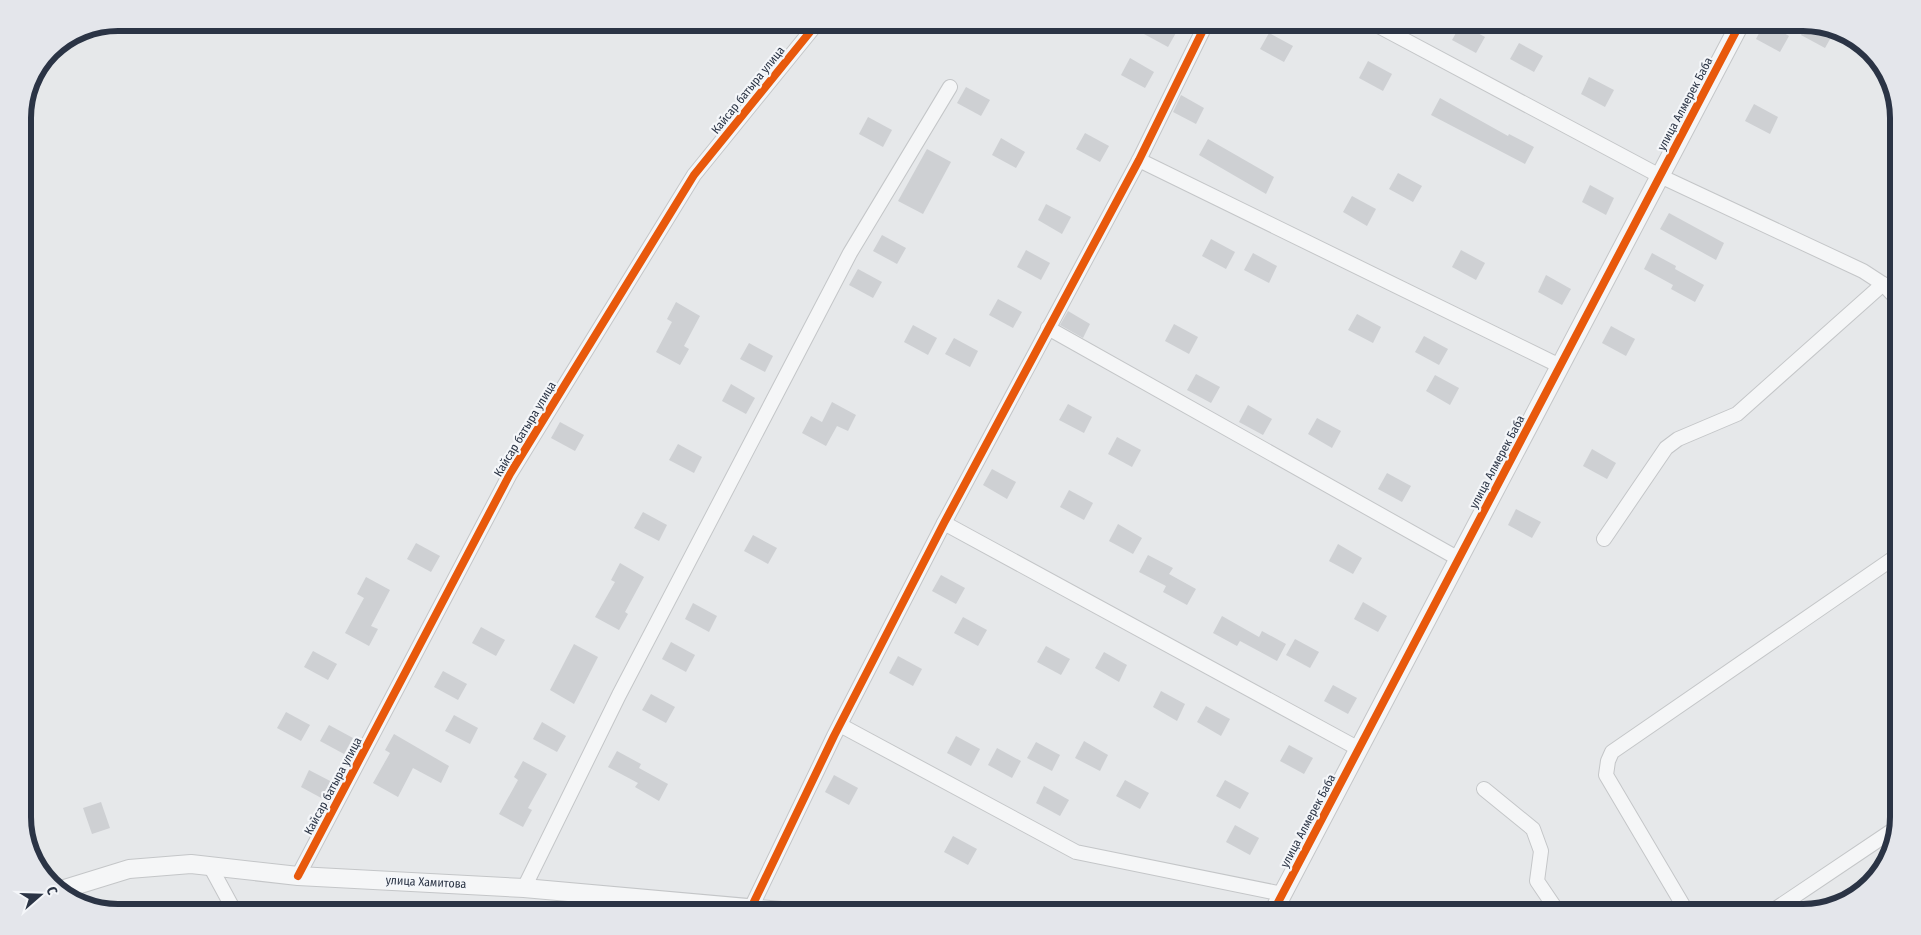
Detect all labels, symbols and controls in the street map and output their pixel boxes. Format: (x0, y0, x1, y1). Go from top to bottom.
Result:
street label: Кайсар батыра улица (708, 43, 788, 137)
street label: улица Алмерек Баба (1655, 55, 1716, 153)
street label: Кайсар батыра улица (491, 379, 559, 479)
street label: улица Алмерек Баба (1467, 413, 1528, 511)
street label: Кайсар батыра улица (301, 735, 365, 837)
street label: улица Алмерек Баба (1278, 772, 1339, 870)
north arrow (15, 870, 65, 920)
street label: улица Хамитова (385, 873, 467, 891)
text: С (43, 884, 61, 898)

